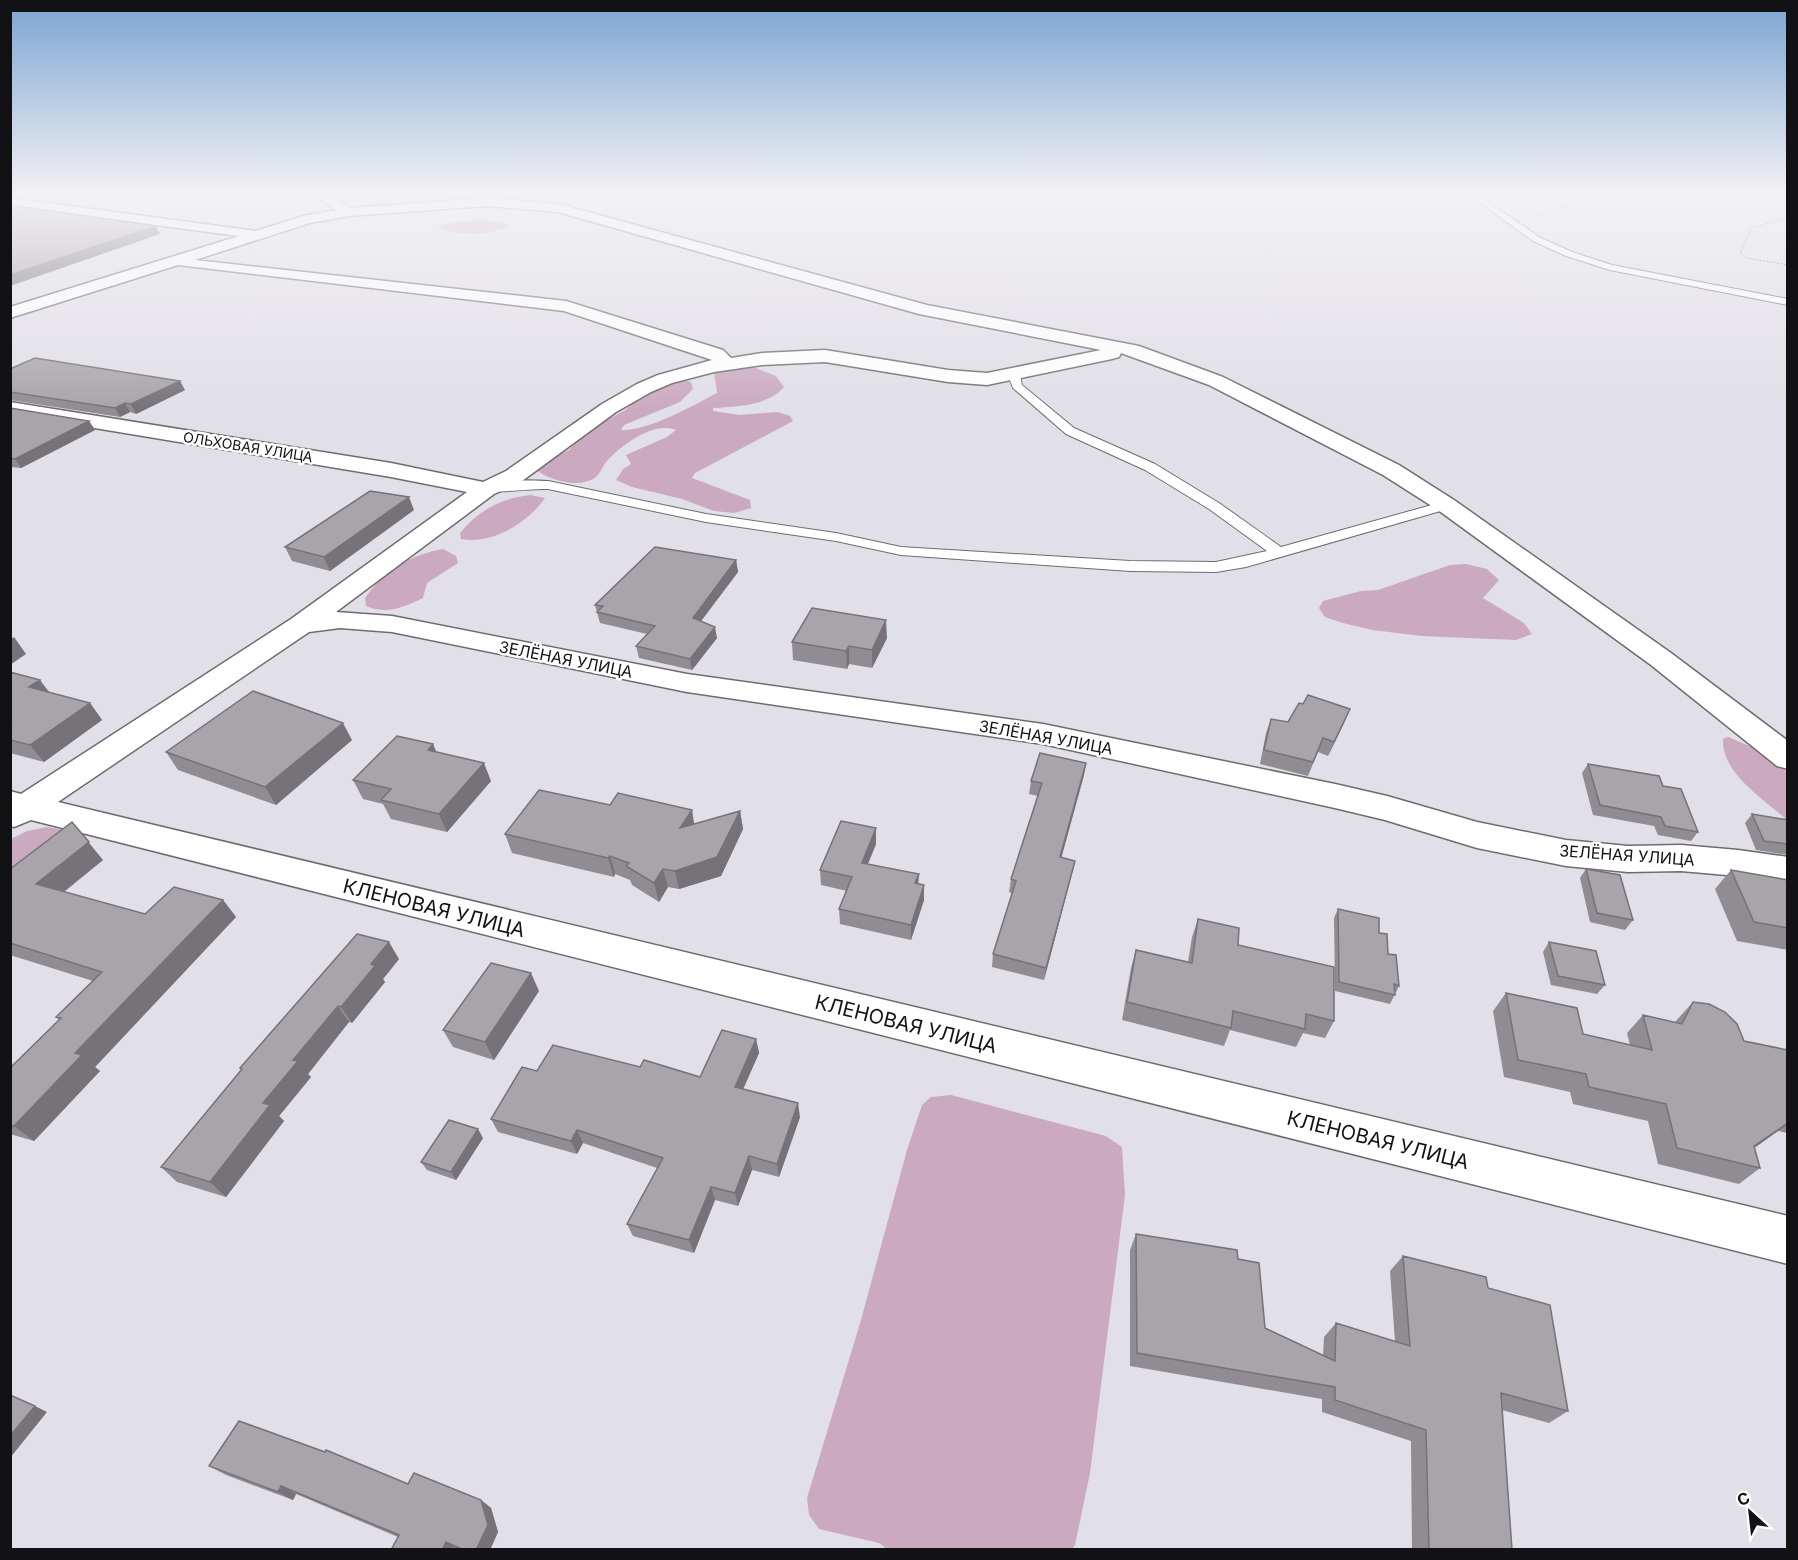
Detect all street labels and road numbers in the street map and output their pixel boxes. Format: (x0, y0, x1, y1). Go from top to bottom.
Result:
street label: ОЛЬХОВАЯ УЛИЦА (182, 428, 314, 465)
street label: ЗЕЛЁНАЯ УЛИЦА (498, 636, 634, 682)
street label: ЗЕЛЁНАЯ УЛИЦА (978, 715, 1114, 759)
street label: ЗЕЛЁНАЯ УЛИЦА (1559, 840, 1695, 870)
street label: КЛЕНОВАЯ УЛИЦА (340, 874, 528, 942)
street label: КЛЕНОВАЯ УЛИЦА (812, 990, 1000, 1058)
street label: КЛЕНОВАЯ УЛИЦА (1284, 1106, 1472, 1174)

